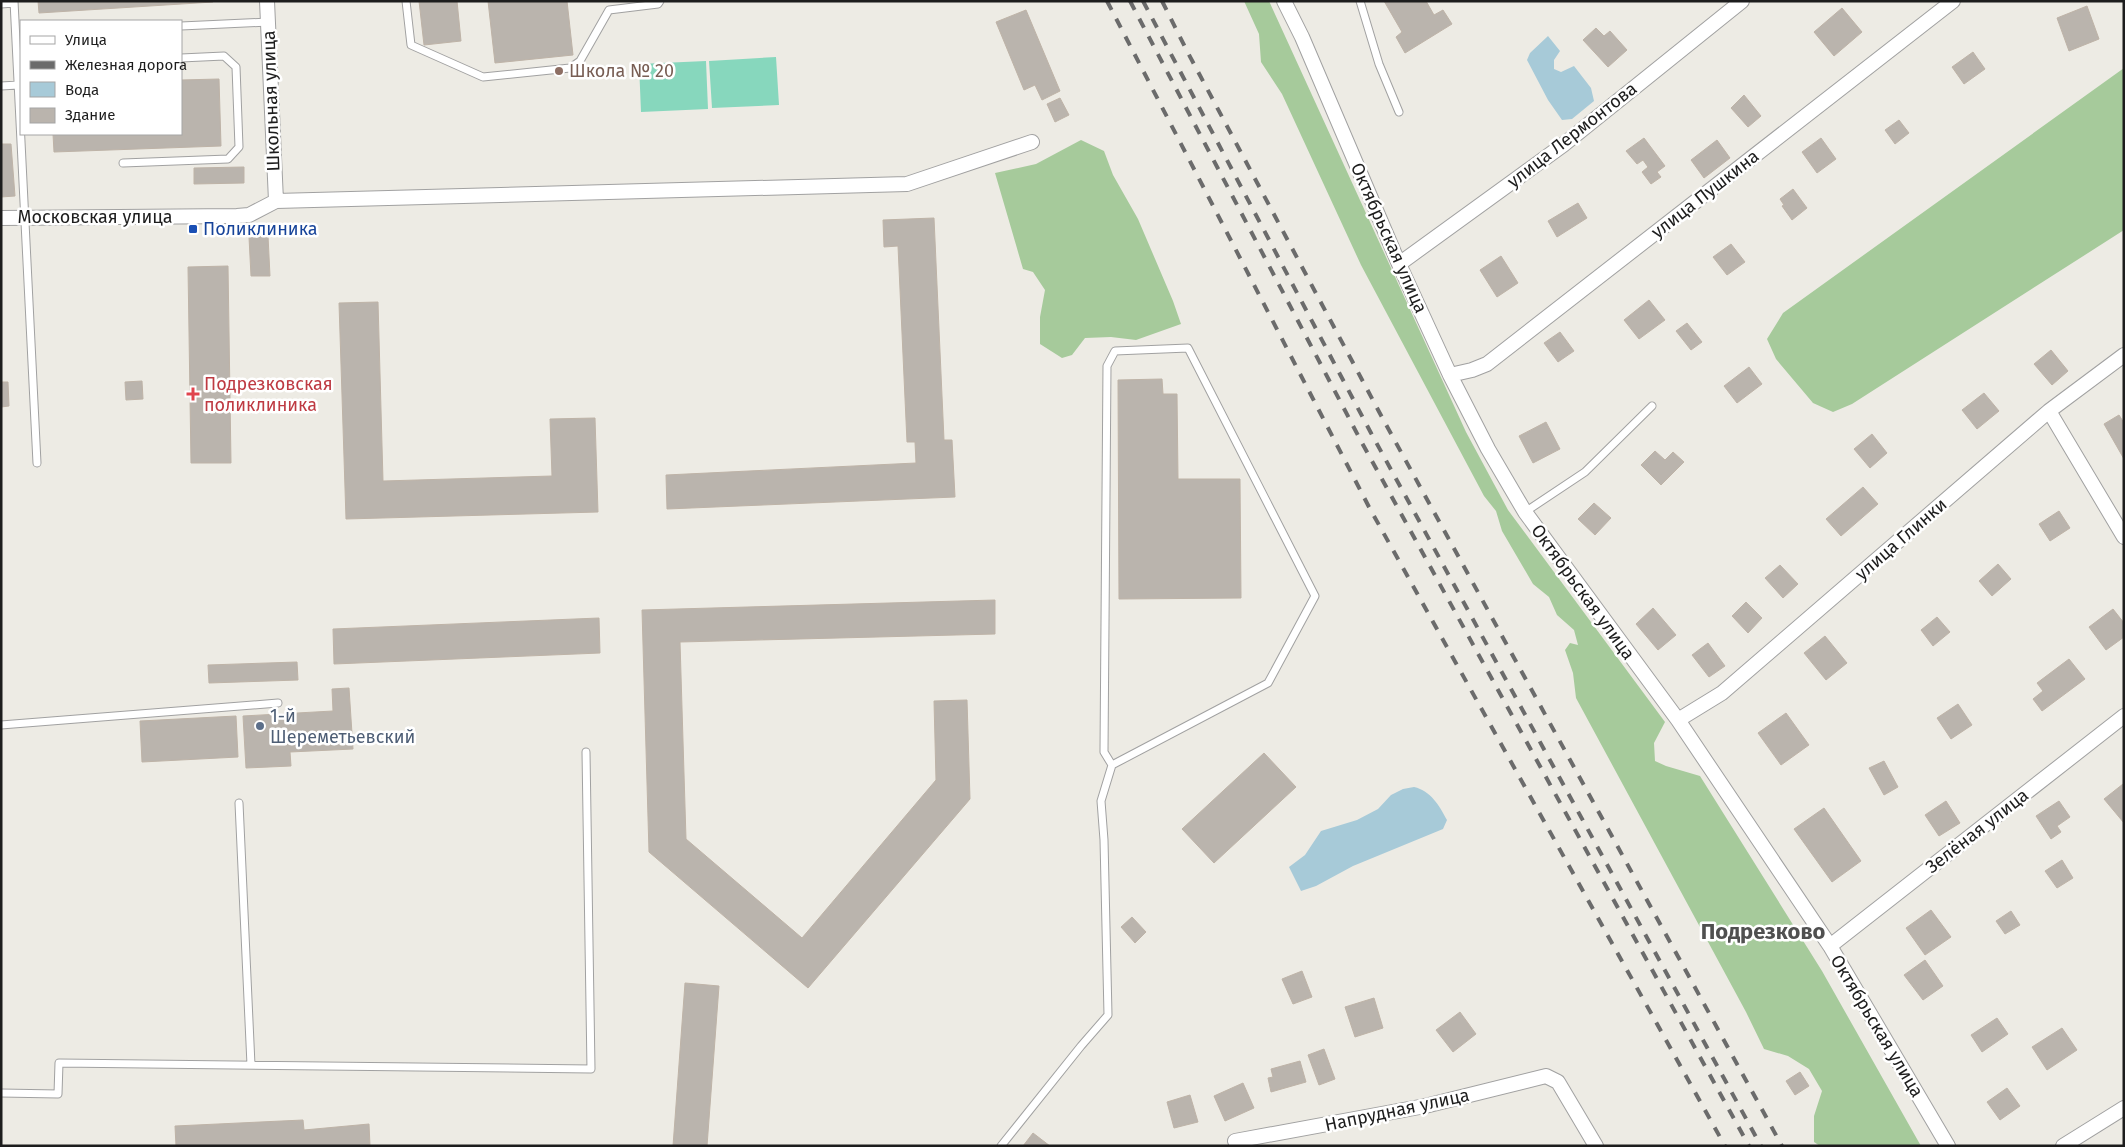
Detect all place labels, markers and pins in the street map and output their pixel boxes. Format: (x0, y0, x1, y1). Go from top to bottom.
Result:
place label: Школа № 20 (569, 60, 674, 82)
marker: Школа № 20 (553, 65, 565, 77)
place label: Поликлиника (203, 218, 318, 240)
marker: Поликлиника (187, 223, 199, 235)
place label: Подрезковская поликлиника (204, 373, 333, 416)
marker: Подрезковская поликлиника (186, 387, 200, 401)
place label: 1-й Шереметьевский (270, 705, 415, 748)
marker: 1-й Шереметьевский (254, 720, 266, 732)

